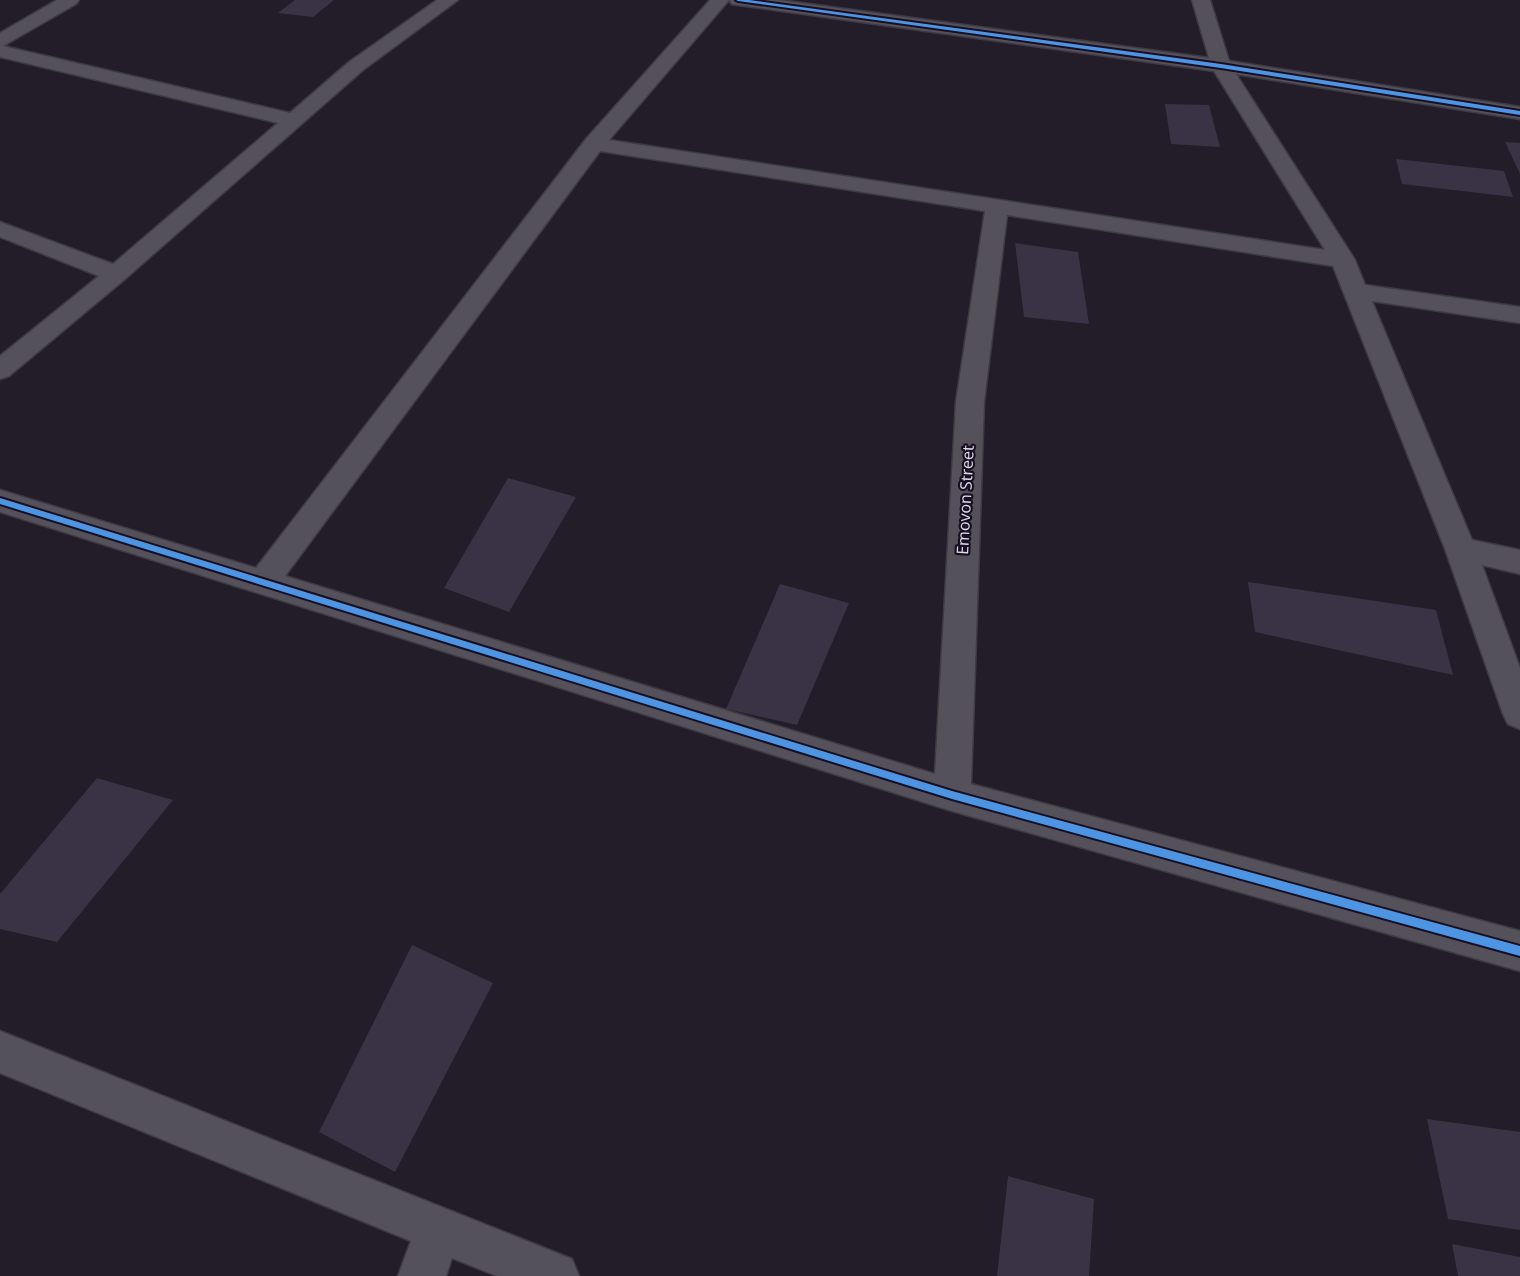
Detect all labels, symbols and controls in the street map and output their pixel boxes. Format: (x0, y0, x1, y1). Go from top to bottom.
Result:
street label: Emovon Street (951, 444, 979, 555)

